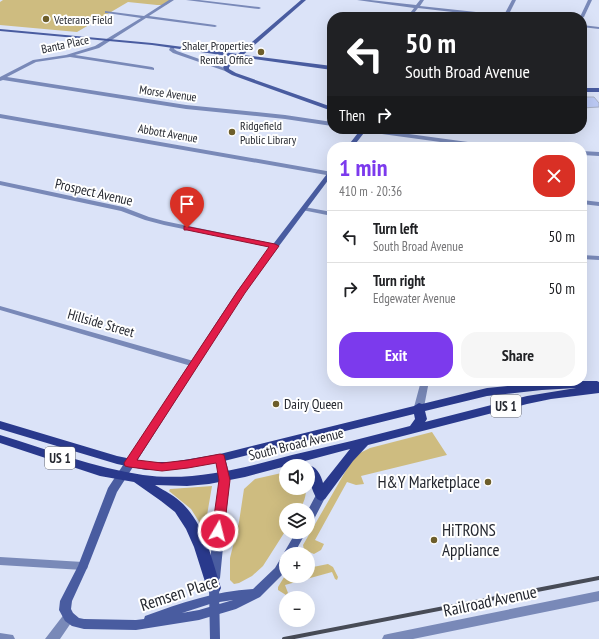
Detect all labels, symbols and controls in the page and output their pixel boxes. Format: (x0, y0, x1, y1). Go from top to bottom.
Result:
place label: Veterans Field (53, 12, 113, 27)
marker: Veterans Field (41, 14, 51, 24)
text: 50 m (405, 24, 456, 61)
icon: left (339, 28, 391, 80)
street label: Banta Place (40, 32, 90, 56)
place label: Shaler Properties Rental Office (182, 38, 253, 67)
marker: Shaler Properties Rental Office (256, 47, 266, 57)
text: South Broad Avenue (405, 60, 530, 83)
street label: Morse Avenue (138, 82, 198, 104)
icon: right (373, 104, 395, 126)
text: Then (339, 106, 365, 125)
place label: Ridgefield Public Library (240, 118, 297, 147)
street label: Abbott Avenue (137, 120, 199, 146)
marker: Ridgefield Public Library (227, 127, 237, 137)
text: 1 min (339, 152, 387, 183)
button: close (533, 155, 575, 197)
street label: Prospect Avenue (53, 174, 135, 210)
text: 410 m · 20:36 (339, 183, 402, 200)
pin (170, 187, 204, 228)
icon: arrive (176, 193, 198, 215)
text: Turn left (373, 219, 418, 238)
icon: left (339, 226, 361, 248)
text: 50 m (549, 227, 575, 246)
text: South Broad Avenue (373, 238, 463, 255)
text: Turn right (373, 271, 425, 290)
icon: right (339, 278, 361, 300)
text: 50 m (549, 279, 575, 298)
text: Edgewater Avenue (373, 290, 456, 307)
street label: Hillside Street (66, 305, 137, 341)
button: Exit (339, 332, 453, 378)
button: Share (461, 332, 575, 378)
place label: Dairy Queen (284, 395, 343, 413)
road number: US 1 (491, 395, 521, 417)
marker: Dairy Queen (271, 399, 281, 409)
street label: South Broad Avenue (247, 423, 346, 464)
road number: US 1 (45, 447, 75, 469)
map controls (279, 459, 315, 627)
button: sound (279, 459, 315, 495)
place label: H&Y Marketplace (377, 471, 480, 493)
marker: H&Y Marketplace (483, 477, 493, 487)
button: layers (279, 503, 315, 539)
position arrow (197, 510, 239, 552)
place label: HiTRONS Appliance (442, 519, 500, 561)
marker: HiTRONS Appliance (429, 535, 439, 545)
button: + (279, 547, 315, 583)
street label: Remsen Place (137, 570, 221, 616)
street label: Railroad Avenue (441, 580, 539, 622)
button: − (279, 591, 315, 627)

